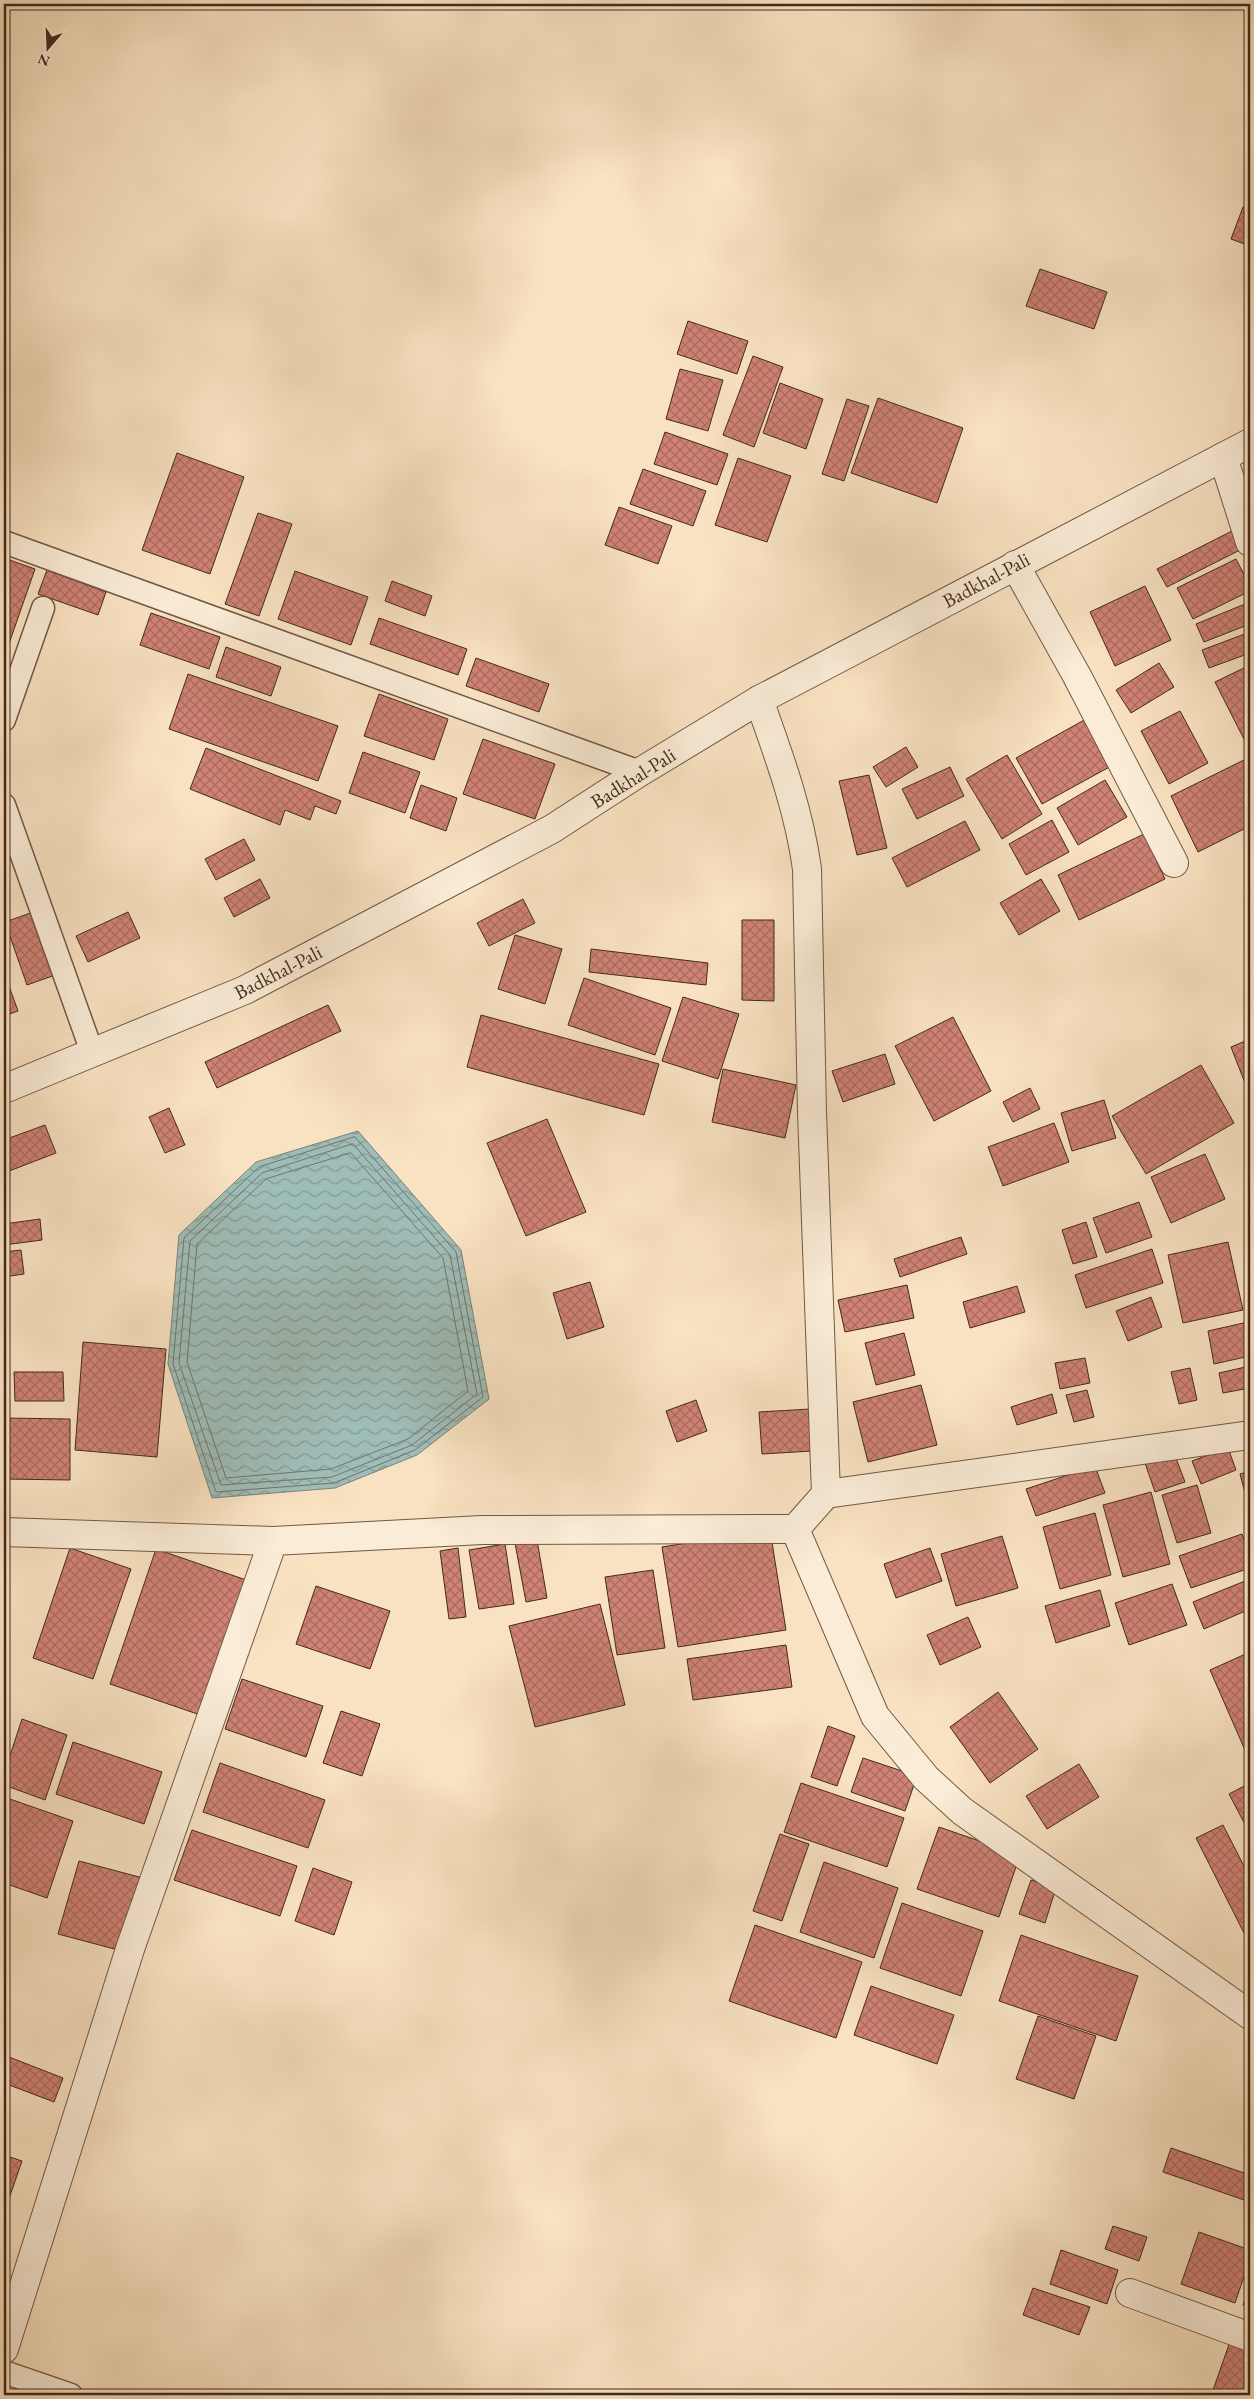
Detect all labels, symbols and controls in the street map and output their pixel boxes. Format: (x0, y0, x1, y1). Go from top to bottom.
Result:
north arrow (22, 22, 72, 72)
text: N (35, 50, 52, 71)
street label: Badkhal-Pali (938, 546, 1034, 614)
street label: Badkhal-Pali (586, 742, 680, 814)
street label: Badkhal-Pali (230, 939, 327, 1005)

